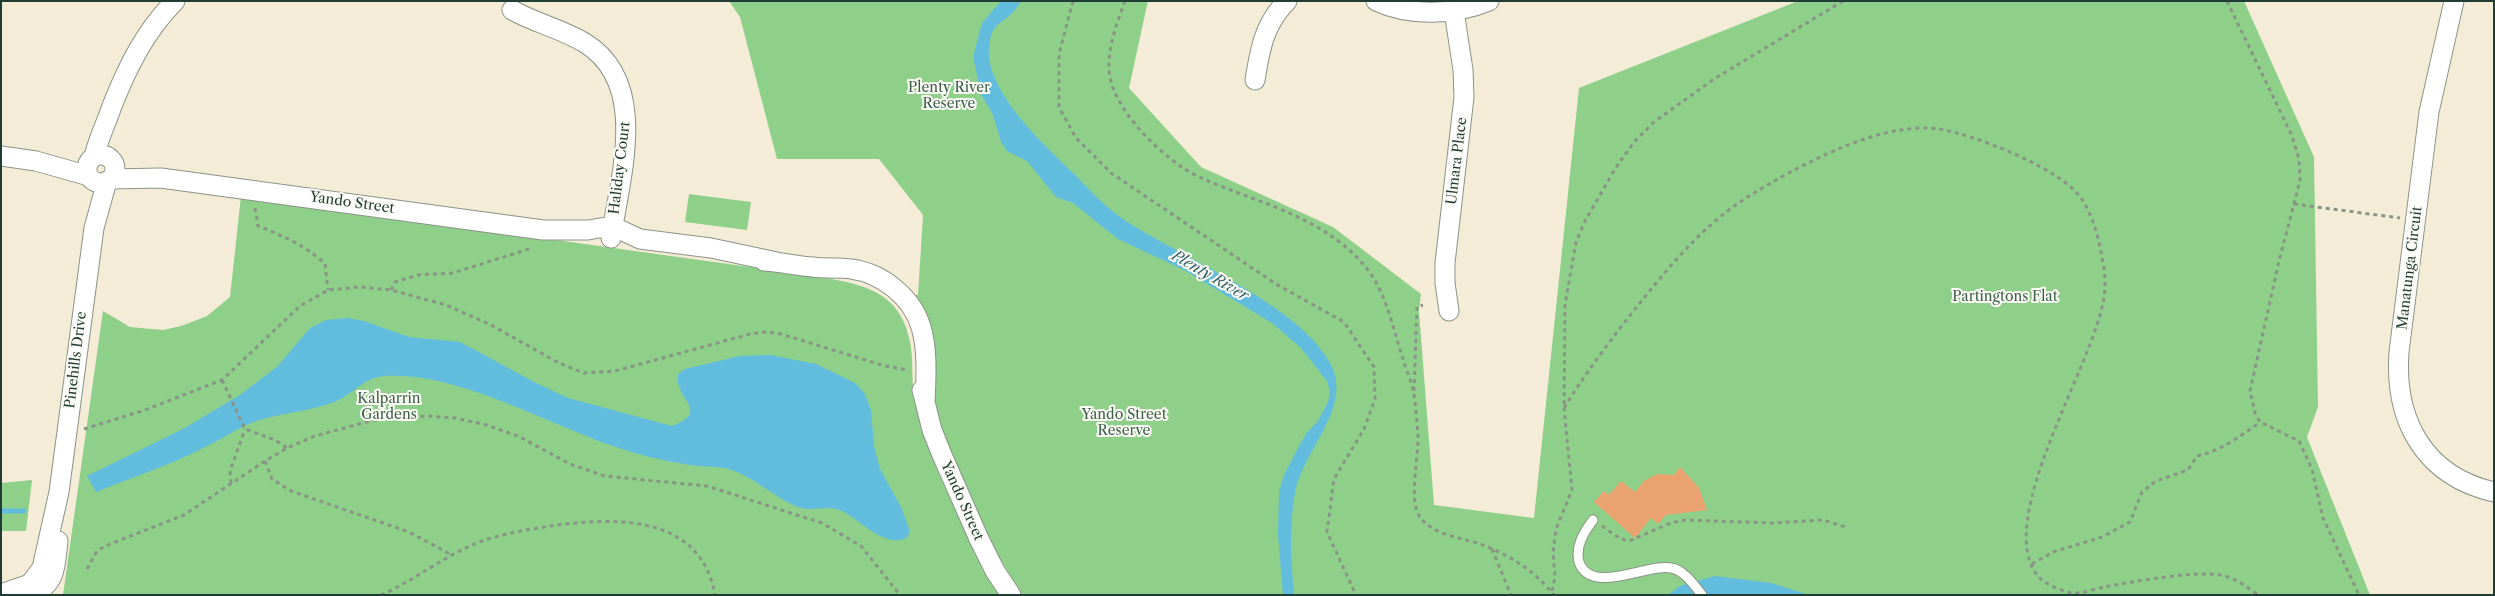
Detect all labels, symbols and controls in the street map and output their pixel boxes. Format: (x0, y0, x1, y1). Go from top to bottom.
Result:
park label: Plenty River Reserve (908, 80, 990, 112)
street label: Ulmara Place (1443, 116, 1471, 206)
street label: Haliday Court (606, 121, 634, 215)
street label: Yando Street (309, 189, 395, 217)
street label: Manatunga Circuit (2394, 205, 2426, 331)
water label: Plenty River (1168, 247, 1252, 305)
park label: Partingtons Flat (1952, 289, 2058, 305)
street label: Pinehills Drive (62, 311, 90, 409)
park label: Kalparrin Gardens (357, 391, 421, 424)
park label: Yando Street Reserve (1081, 407, 1167, 440)
street label: Yando Street (937, 459, 987, 543)

